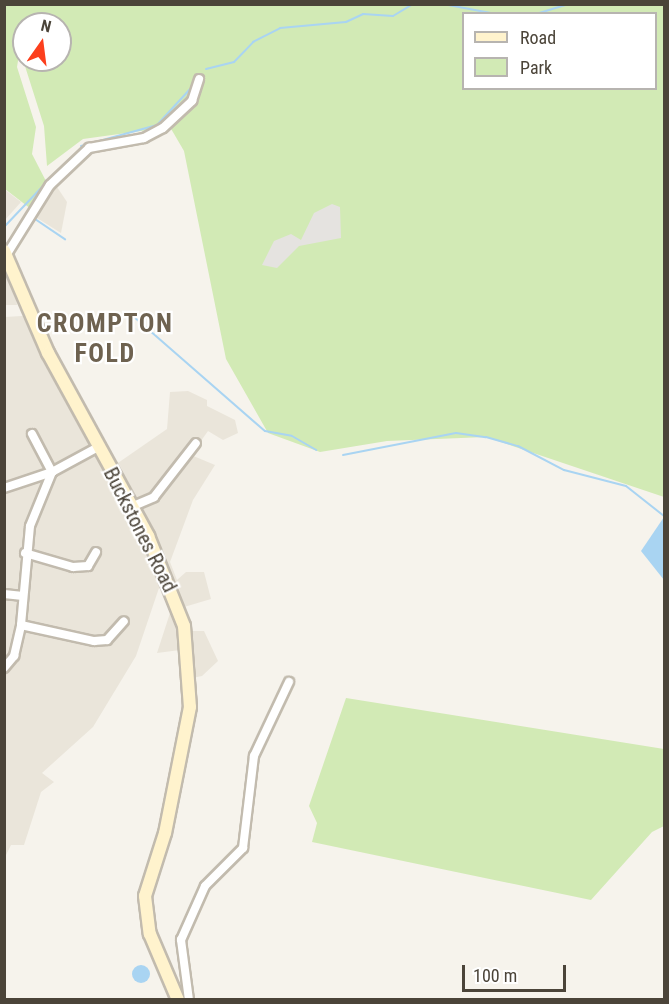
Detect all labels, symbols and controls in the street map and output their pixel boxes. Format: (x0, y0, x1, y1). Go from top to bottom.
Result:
north arrow (12, 12, 72, 72)
legend (462, 12, 657, 90)
text: N (39, 16, 53, 36)
text: Road (520, 27, 556, 48)
text: Park (520, 57, 552, 78)
district label: CROMPTON FOLD (37, 308, 173, 370)
street label: Buckstones Road (98, 464, 182, 596)
scale bar (465, 953, 568, 991)
text: 100 m (473, 965, 517, 986)

